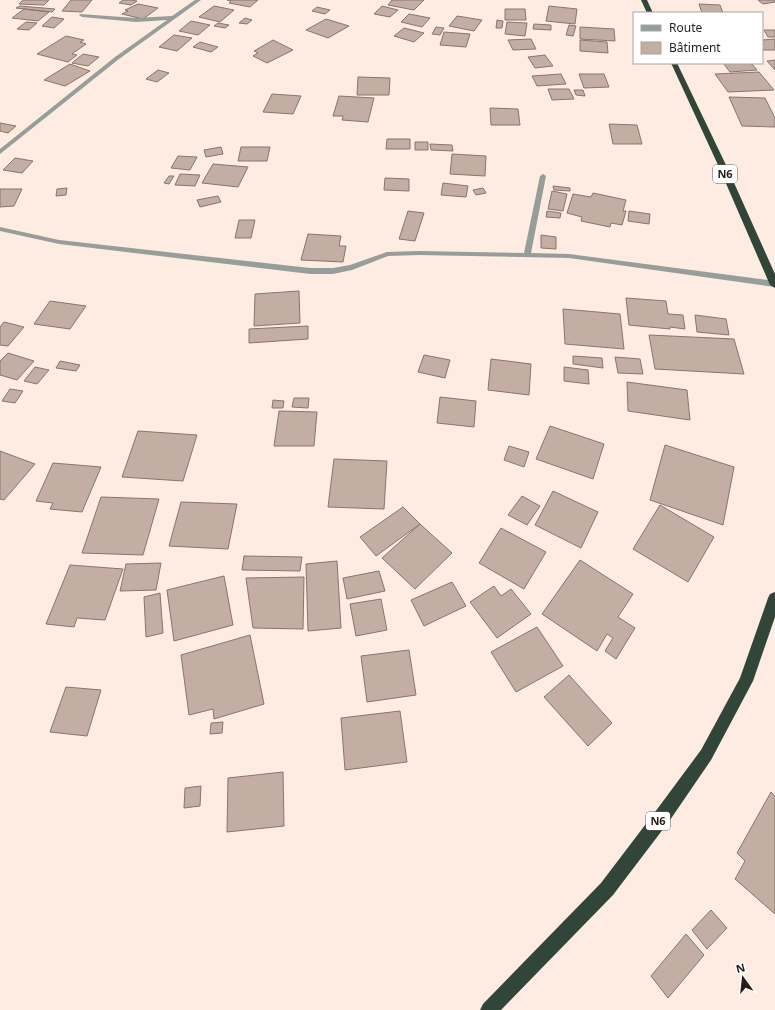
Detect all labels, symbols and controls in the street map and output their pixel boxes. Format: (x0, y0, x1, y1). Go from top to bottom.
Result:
legend (633, 12, 763, 64)
text: Route (669, 19, 702, 36)
text: Bâtiment (669, 39, 721, 56)
road number: N6 (713, 165, 737, 183)
road number: N6 (646, 812, 670, 830)
north arrow (723, 958, 763, 998)
text: N (734, 959, 747, 976)

